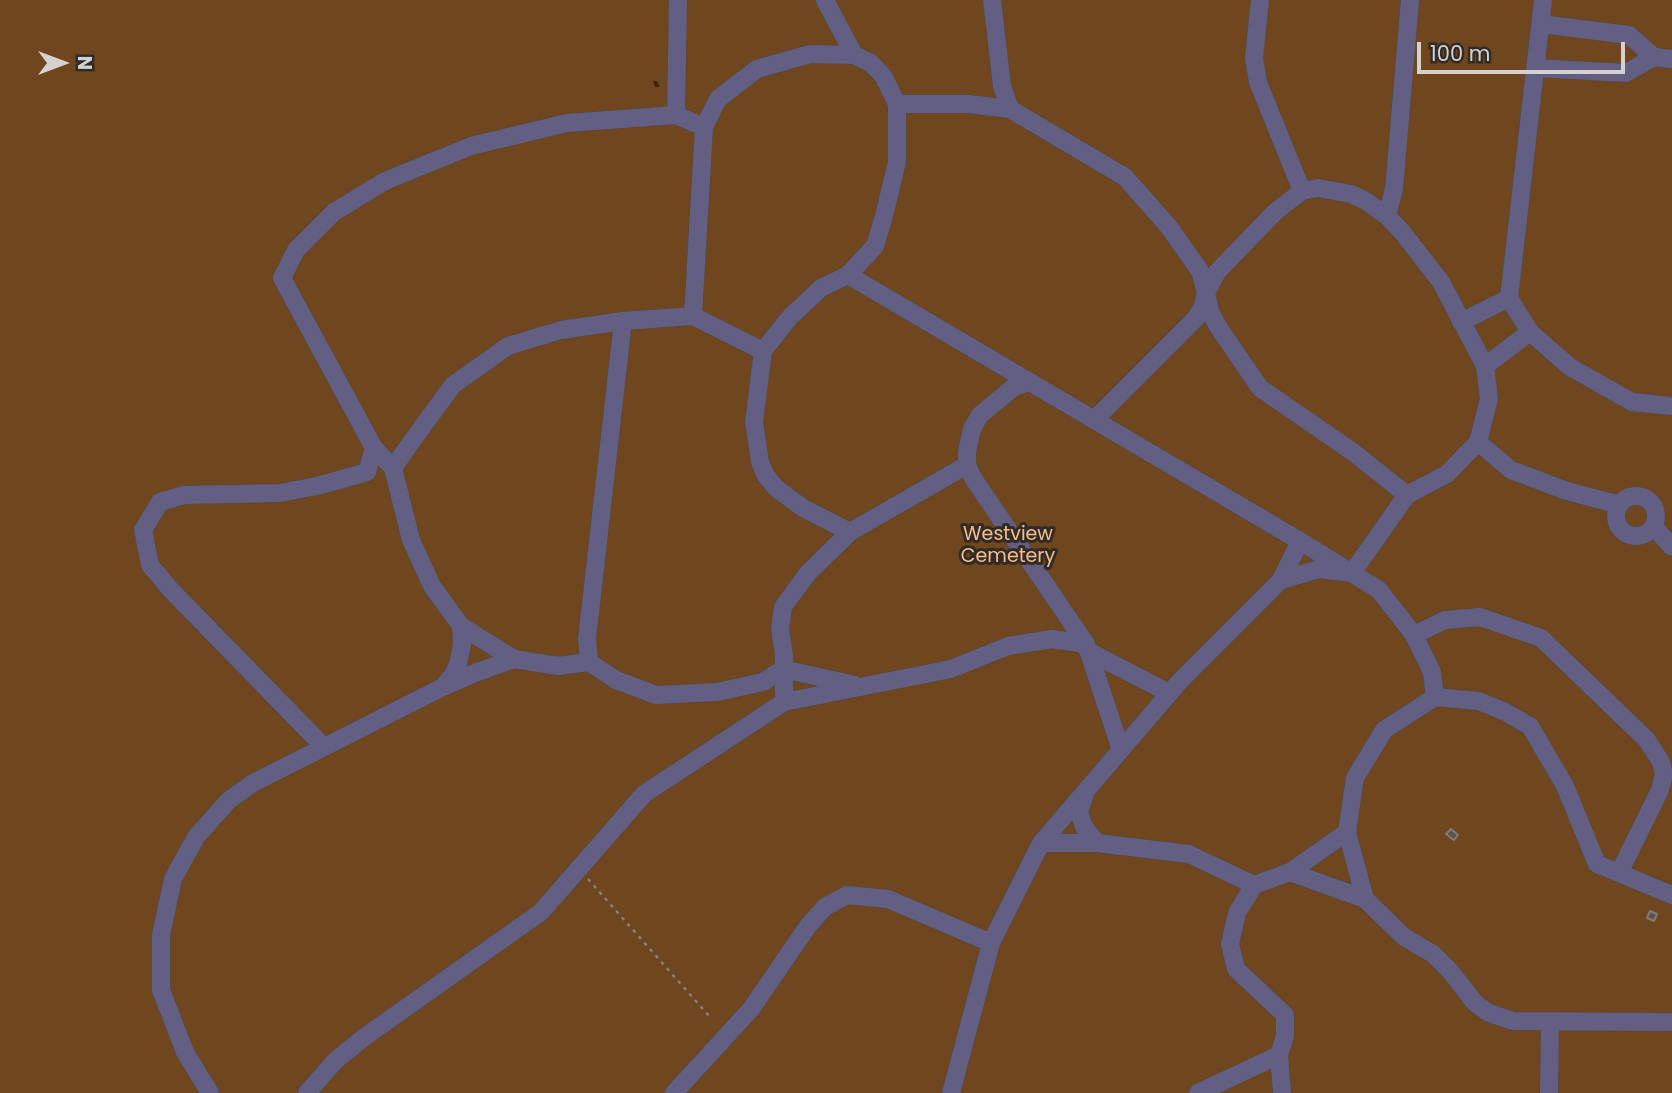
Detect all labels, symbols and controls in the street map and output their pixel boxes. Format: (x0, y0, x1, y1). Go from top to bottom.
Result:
north arrow (28, 28, 98, 98)
scale bar (1420, 28, 1628, 72)
text: 100 m (1430, 39, 1490, 68)
text: N (71, 56, 98, 70)
park label: Westview Cemetery (961, 524, 1055, 568)

